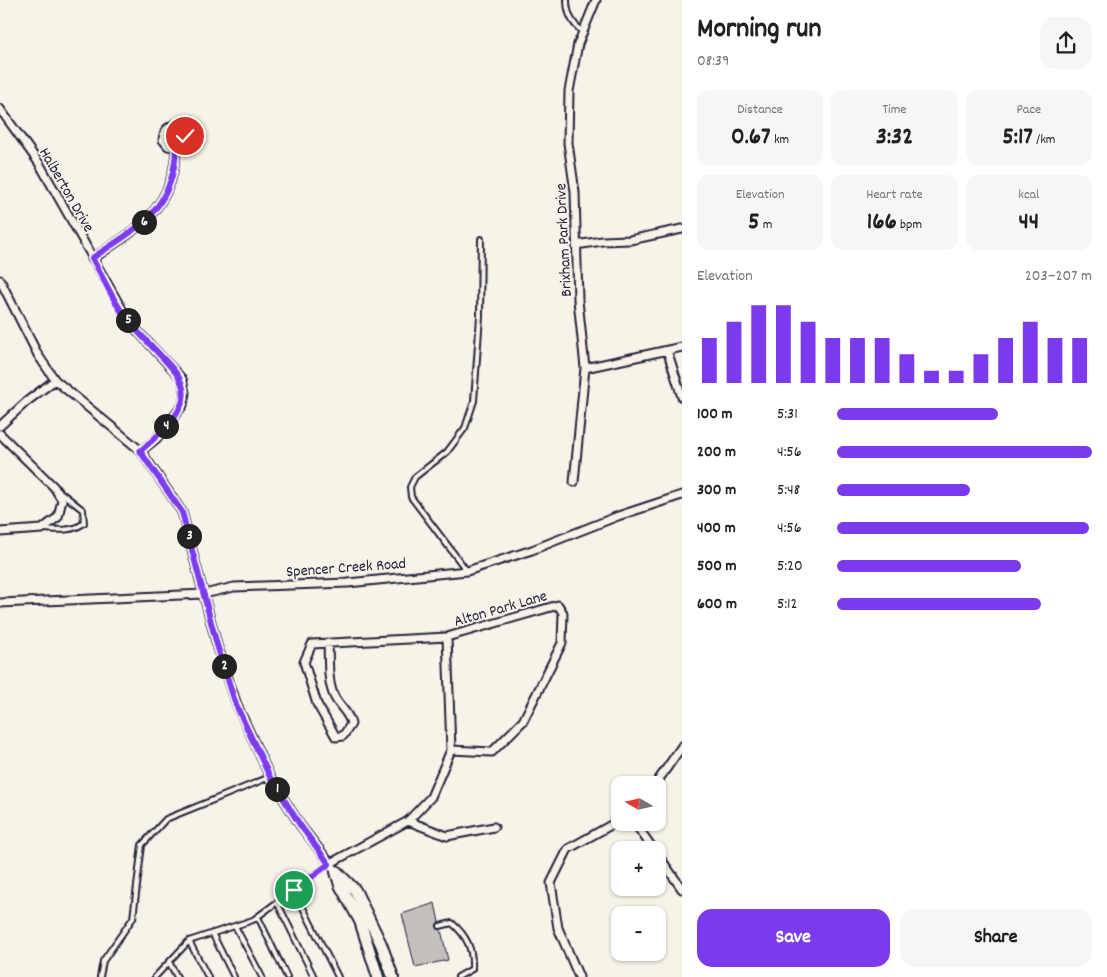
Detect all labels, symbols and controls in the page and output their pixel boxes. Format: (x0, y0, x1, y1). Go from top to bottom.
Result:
text: Morning run (697, 11, 821, 51)
button: share (1040, 17, 1092, 69)
text: 08:39 (697, 50, 729, 73)
text: Distance (737, 100, 783, 120)
text: Time (883, 100, 906, 120)
text: Pace (1016, 100, 1041, 120)
pin (164, 115, 206, 157)
text: 0.67 (731, 120, 771, 156)
text: 3:32 (876, 120, 913, 156)
text: 5:17 (1002, 120, 1033, 156)
icon: check (171, 122, 199, 150)
text: km (771, 130, 789, 150)
text: /km (1033, 130, 1056, 150)
street label: Halberton Drive (32, 144, 99, 237)
street label: Brixham Park Drive (550, 183, 579, 297)
text: Elevation (736, 185, 785, 205)
text: Heart rate (866, 185, 923, 205)
text: kcal (1018, 185, 1039, 205)
text: 5 (748, 205, 760, 241)
text: 166 (867, 205, 897, 241)
text: 44 (1018, 205, 1039, 241)
pin: 6 (132, 210, 156, 234)
text: 6 (141, 212, 148, 232)
text: m (760, 215, 772, 235)
text: bpm (897, 215, 922, 235)
text: Elevation (697, 265, 753, 288)
text: 203–207 m (1025, 265, 1092, 288)
pin: 5 (116, 308, 140, 332)
text: 5 (125, 310, 132, 330)
text: 100 m (697, 403, 733, 426)
text: 5:31 (777, 403, 798, 426)
pin: 4 (154, 414, 178, 438)
text: 4 (164, 416, 169, 436)
text: 200 m (697, 441, 736, 464)
text: 4:56 (777, 441, 802, 464)
text: 300 m (697, 479, 736, 502)
text: 5:48 (777, 479, 800, 502)
text: 400 m (697, 517, 736, 540)
text: 4:56 (777, 517, 802, 540)
pin: 3 (176, 524, 202, 548)
text: 3 (186, 526, 193, 546)
street label: Spencer Creek Road (286, 553, 407, 584)
text: 500 m (697, 555, 737, 578)
text: 5:20 (777, 555, 803, 578)
street label: Alton Park Lane (451, 585, 550, 634)
text: 600 m (697, 593, 737, 616)
text: 5:12 (777, 593, 798, 616)
pin: 2 (212, 654, 236, 678)
text: 2 (221, 656, 228, 676)
pin: 1 (264, 776, 290, 802)
north arrow (611, 776, 666, 831)
map controls (611, 776, 666, 961)
text: 1 (276, 779, 279, 799)
button: + (611, 841, 666, 896)
pin (273, 869, 315, 911)
icon: arrive (280, 876, 308, 904)
button: − (611, 906, 666, 961)
button: Save (697, 909, 890, 967)
button: Share (900, 909, 1092, 967)

